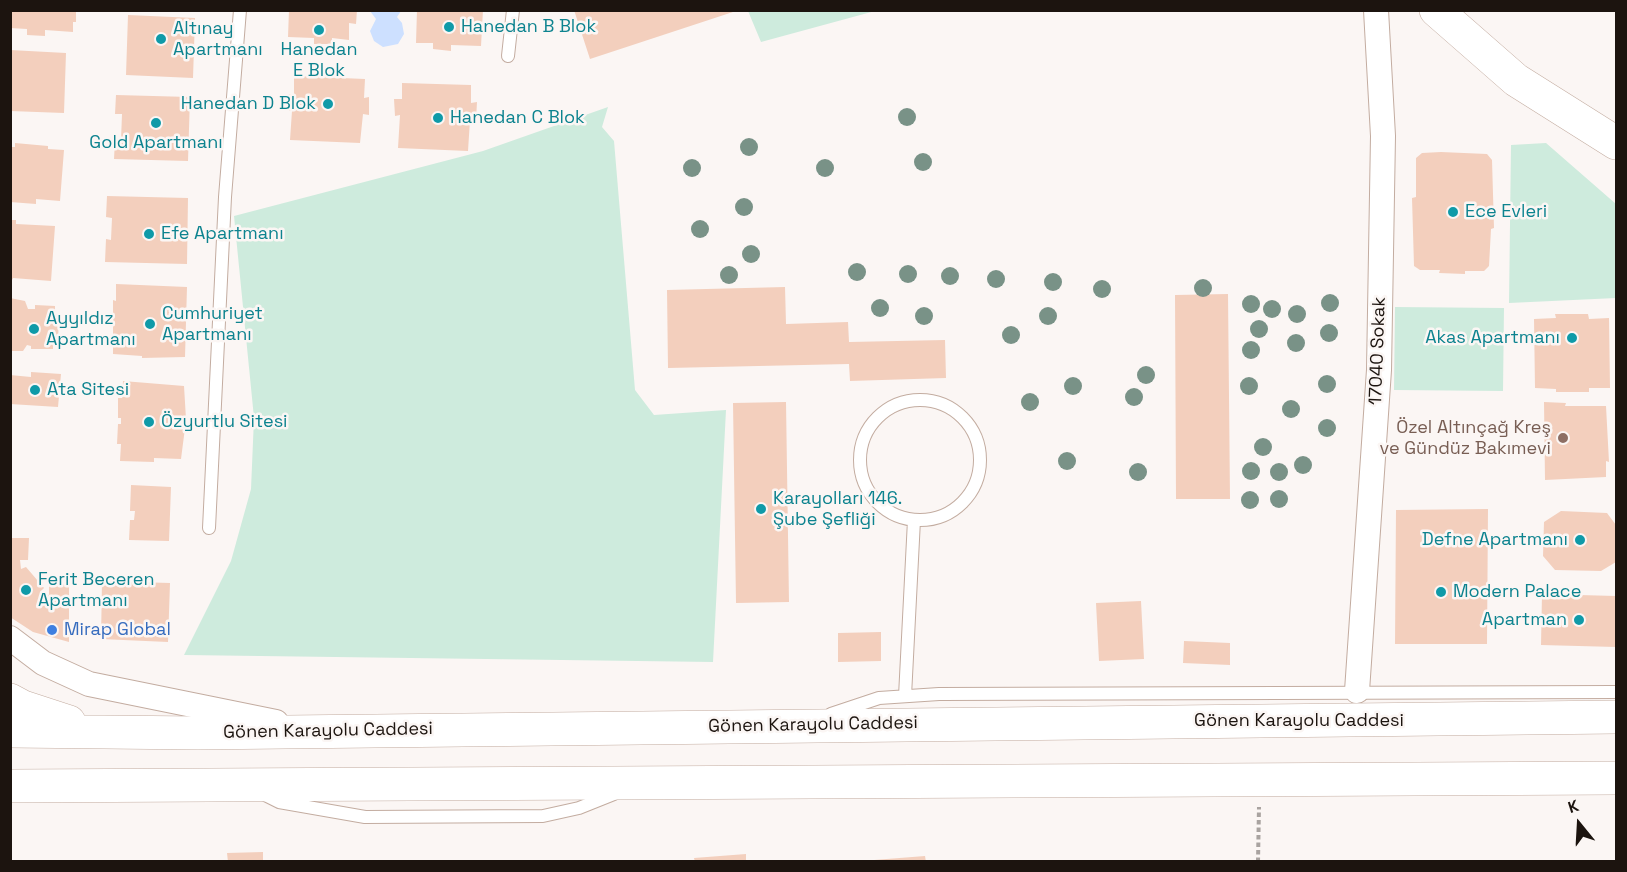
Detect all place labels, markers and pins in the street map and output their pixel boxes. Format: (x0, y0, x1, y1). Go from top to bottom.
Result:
place label: Hanedan B Blok (461, 16, 596, 38)
place label: Altınay Apartmanı (173, 18, 263, 60)
marker: Hanedan B Blok (442, 20, 456, 34)
marker: Hanedan E Blok (312, 23, 326, 37)
marker: Altınay Apartmanı (154, 32, 168, 46)
place label: Hanedan E Blok (281, 39, 357, 82)
place label: Hanedan D Blok (181, 93, 316, 115)
marker: Hanedan D Blok (321, 97, 335, 111)
place label: Hanedan C Blok (450, 107, 585, 129)
marker: Hanedan C Blok (431, 111, 445, 125)
marker: Gold Apartmanı (149, 116, 163, 130)
place label: Gold Apartmanı (89, 132, 223, 154)
place label: Ece Evleri (1465, 201, 1547, 223)
marker: Ece Evleri (1446, 205, 1460, 219)
place label: Efe Apartmanı (161, 223, 284, 245)
marker: Efe Apartmanı (142, 227, 156, 241)
place label: Cumhuriyet Apartmanı (162, 303, 263, 346)
place label: Ayyıldız Apartmanı (46, 308, 136, 350)
marker: Cumhuriyet Apartmanı (143, 317, 157, 331)
marker: Ayyıldız Apartmanı (27, 322, 41, 336)
place label: Akas Apartmanı (1425, 327, 1560, 349)
marker: Akas Apartmanı (1565, 331, 1579, 345)
place label: Ata Sitesi (47, 379, 129, 401)
marker: Ata Sitesi (28, 383, 42, 397)
place label: Özyurtlu Sitesi (161, 411, 288, 433)
marker: Özyurtlu Sitesi (142, 415, 156, 429)
place label: Özel Altınçağ Kreş ve Gündüz Bakımevi (1380, 417, 1551, 460)
marker: Özel Altınçağ Kreş ve Gündüz Bakımevi (1556, 431, 1570, 445)
place label: Karayolları 146. Şube Şefliği (773, 488, 902, 530)
marker: Karayolları 146. Şube Şefliği (754, 502, 768, 516)
place label: Defne Apartmanı (1422, 529, 1568, 551)
marker: Defne Apartmanı (1573, 533, 1587, 547)
place label: Ferit Beceren Apartmanı (38, 569, 154, 612)
place label: Modern Palace (1453, 581, 1581, 603)
marker: Ferit Beceren Apartmanı (19, 583, 33, 597)
marker: Modern Palace (1434, 585, 1448, 599)
place label: Apartman (1482, 609, 1567, 631)
marker: Apartman (1572, 613, 1586, 627)
place label: Mirap Global (64, 619, 171, 641)
marker: Mirap Global (45, 623, 59, 637)

